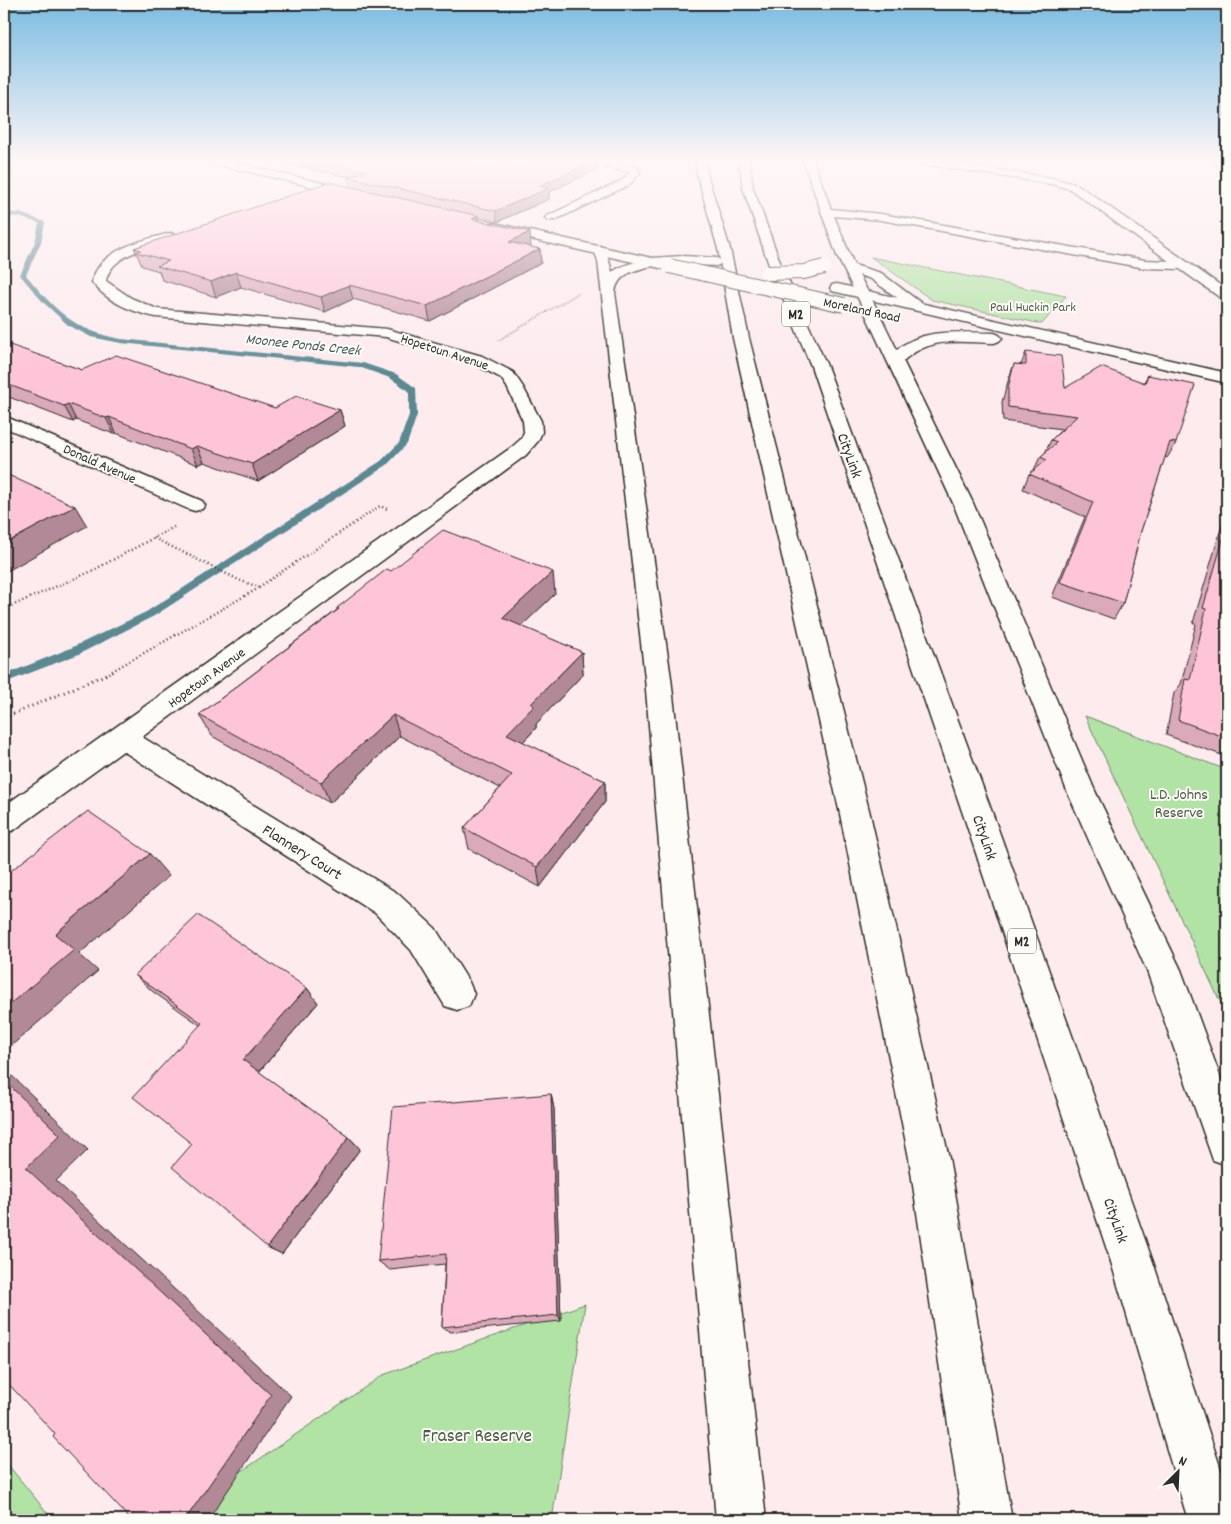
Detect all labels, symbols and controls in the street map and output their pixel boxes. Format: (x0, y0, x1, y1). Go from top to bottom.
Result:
street label: Moreland Road (821, 293, 902, 329)
park label: Paul Huckin Park (990, 298, 1076, 318)
road number: M2 (782, 302, 810, 326)
water label: Moonee Ponds Creek (244, 329, 363, 363)
street label: Hopetoun Avenue (398, 329, 491, 377)
street label: CityLink (830, 430, 867, 482)
street label: Donald Avenue (60, 440, 139, 490)
street label: Hopetoun Avenue (164, 644, 250, 714)
park label: L.D. Johns Reserve (1150, 784, 1208, 825)
street label: CityLink (965, 812, 1002, 864)
street label: Flannery Court (257, 819, 346, 887)
road number: M2 (1008, 928, 1036, 954)
street label: CityLink (1096, 1195, 1133, 1247)
park label: Fraser Reserve (422, 1424, 532, 1451)
north arrow (1154, 1446, 1204, 1496)
text: N (1175, 1451, 1190, 1473)

